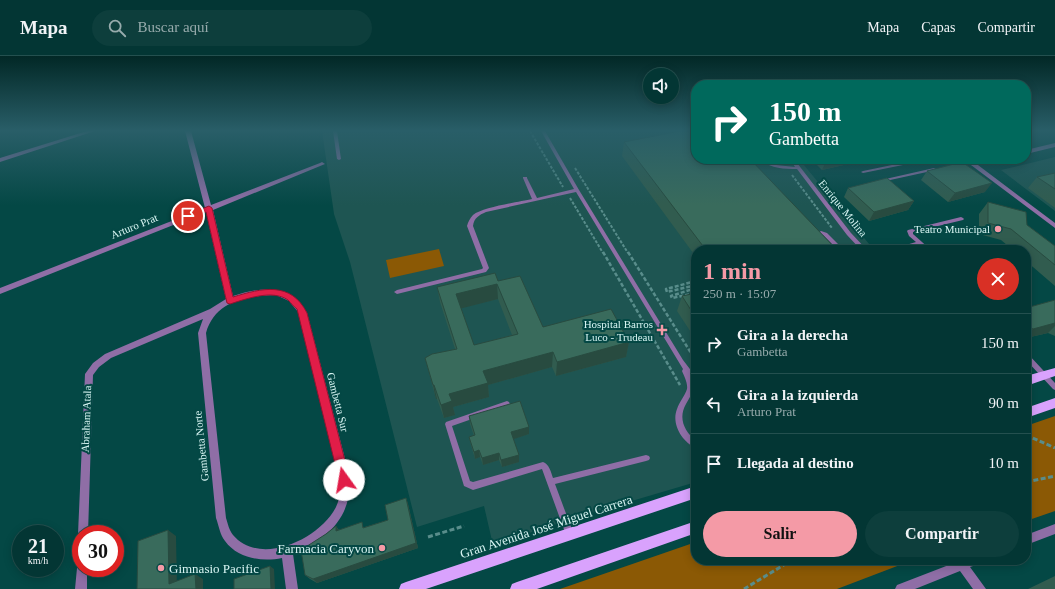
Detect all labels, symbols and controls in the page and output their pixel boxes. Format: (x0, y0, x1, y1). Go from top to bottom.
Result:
search box (92, 10, 372, 46)
text: Mapa (20, 17, 68, 38)
icon: search (106, 17, 128, 39)
text: Buscar aquí (138, 19, 209, 35)
text: Mapa (867, 20, 899, 35)
text: Capas (921, 20, 955, 35)
text: Compartir (977, 20, 1035, 35)
map controls (643, 68, 679, 104)
button: sound (643, 68, 679, 104)
icon: right (703, 96, 755, 148)
text: 150 m (769, 96, 841, 127)
text: Gambetta (769, 129, 839, 149)
street label: Enrique Molina (817, 177, 870, 239)
pin (171, 199, 205, 233)
icon: arrive (177, 205, 199, 227)
street label: Arturo Prat (109, 211, 159, 241)
place label: Teatro Municipal (914, 223, 990, 235)
marker: Teatro Municipal (993, 224, 1003, 234)
text: 1 min (703, 258, 761, 284)
button: close (977, 258, 1019, 300)
text: 250 m · 15:07 (703, 286, 776, 301)
place label: Hospital Barros Luco - Trudeau (584, 318, 653, 343)
marker: Hospital Barros Luco - Trudeau (656, 324, 668, 336)
text: Gira a la derecha (737, 327, 848, 343)
icon: right (703, 333, 725, 355)
text: 150 m (981, 335, 1019, 351)
text: Gambetta (737, 344, 788, 359)
street label: Gambetta Sur (325, 371, 351, 433)
street label: Abraham Atala (79, 385, 93, 453)
text: Gira a la izquierda (737, 387, 858, 403)
icon: left (703, 393, 725, 415)
text: 90 m (989, 395, 1019, 411)
text: Arturo Prat (737, 404, 796, 419)
street label: Gambetta Norte (191, 410, 211, 482)
icon: arrive (703, 453, 725, 475)
text: Llegada al destino (737, 455, 854, 471)
text: 10 m (989, 455, 1019, 471)
position arrow (323, 459, 365, 501)
street label: Gran Avenida José Miguel Carrera (458, 491, 634, 561)
button: Salir (703, 511, 857, 557)
button: Compartir (865, 511, 1019, 557)
speed limit sign: 30 (72, 525, 124, 577)
text: 21 (28, 535, 48, 557)
place label: Farmacia Caryvon (278, 541, 374, 556)
marker: Farmacia Caryvon (377, 543, 387, 553)
text: km/h (28, 555, 48, 566)
place label: Gimnasio Pacific (169, 561, 259, 576)
marker: Gimnasio Pacific (156, 563, 166, 573)

